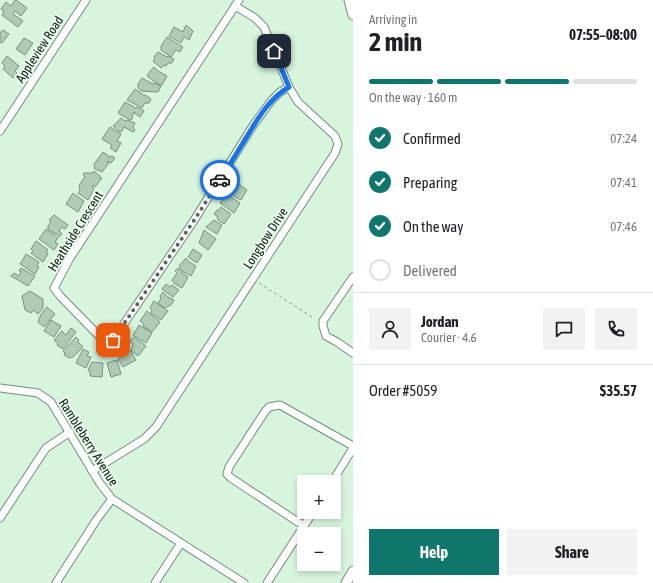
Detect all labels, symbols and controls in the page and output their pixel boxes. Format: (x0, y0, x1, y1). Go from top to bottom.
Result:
text: Arriving in (369, 12, 417, 27)
street label: Appleview Road (12, 13, 66, 85)
text: 07:55–08:00 (569, 26, 637, 43)
text: 2 min (369, 27, 422, 57)
pin (257, 34, 291, 68)
icon: home (263, 40, 285, 62)
text: On the way · 160 m (369, 90, 457, 105)
icon: check (369, 127, 391, 149)
text: Confirmed (403, 130, 461, 147)
text: 07:24 (610, 131, 637, 146)
courier (200, 160, 240, 200)
icon: car (209, 169, 231, 191)
icon: check (369, 171, 391, 193)
text: Preparing (403, 174, 457, 191)
text: 07:41 (610, 175, 637, 190)
street label: Heathside Crescent (45, 188, 106, 274)
street label: Longbow Drive (240, 205, 291, 272)
icon: check (369, 215, 391, 237)
text: On the way (403, 218, 464, 235)
text: 07:46 (610, 219, 637, 234)
text: Delivered (403, 262, 457, 279)
button: person (369, 308, 411, 350)
button: chat (543, 308, 585, 350)
button: phone (595, 308, 637, 350)
text: Jordan (421, 313, 459, 330)
pin (96, 323, 130, 357)
icon: bag (102, 329, 124, 351)
text: Courier · 4.6 (421, 330, 477, 345)
text: Order #5059 (369, 382, 437, 399)
text: $35.57 (600, 382, 637, 399)
street label: Rambleberry Avenue (56, 396, 122, 489)
map controls (297, 475, 341, 571)
button: + (297, 475, 341, 519)
button: − (297, 527, 341, 571)
button: Help (369, 529, 499, 575)
button: Share (507, 529, 637, 575)

